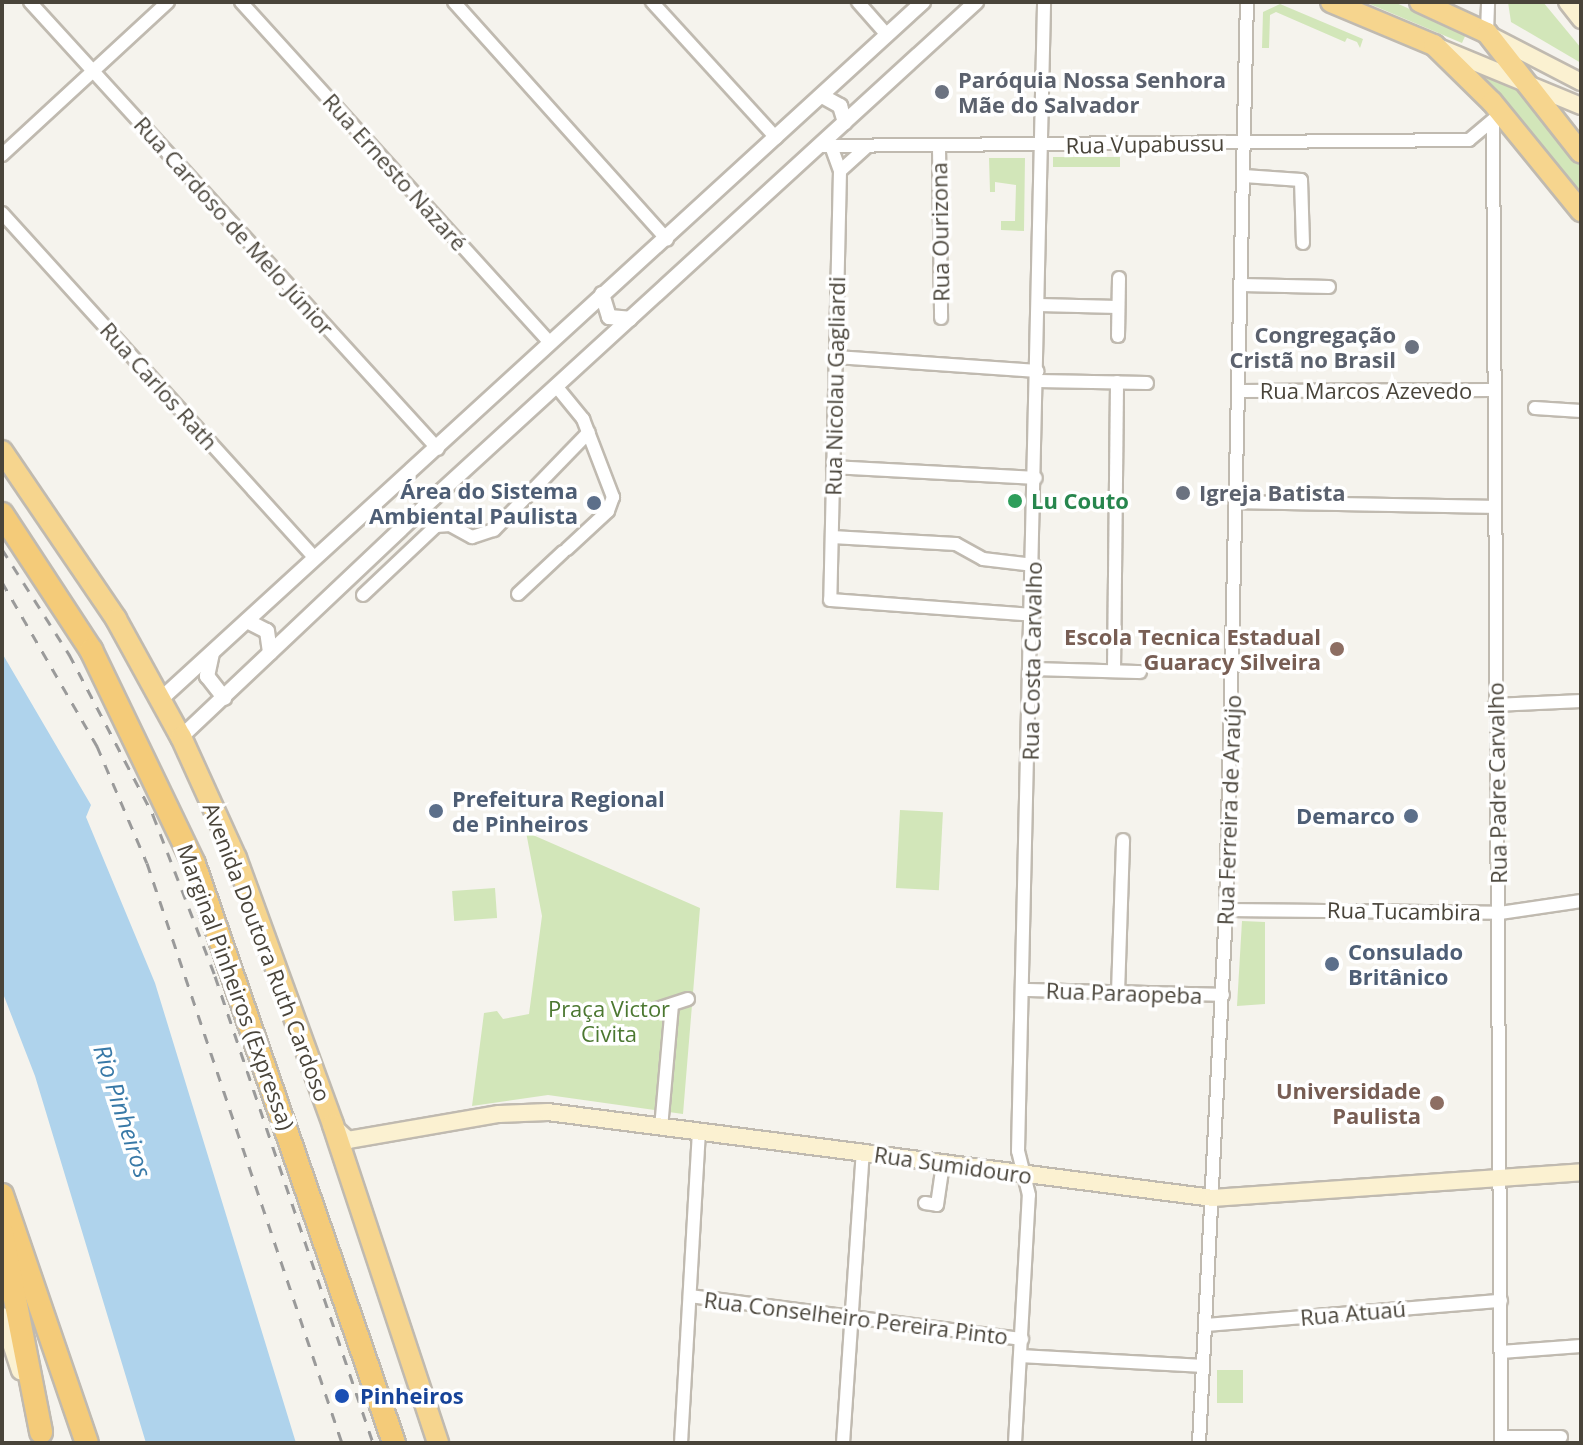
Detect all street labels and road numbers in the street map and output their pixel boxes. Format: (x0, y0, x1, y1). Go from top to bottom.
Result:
street label: Rua Ernesto Nazaré (318, 88, 472, 256)
street label: Rua Cardoso de Melo Júnior (129, 111, 339, 341)
street label: Rua Vupabussu (1065, 129, 1225, 159)
street label: Rua Ourizona (926, 162, 954, 302)
street label: Rua Nicolau Gagliardi (820, 276, 850, 496)
street label: Rua Carlos Rath (95, 317, 223, 455)
street label: Rua Marcos Azevedo (1260, 378, 1472, 404)
street label: Rua Costa Carvalho (1017, 561, 1047, 761)
street label: Rua Padre Carvalho (1482, 682, 1512, 884)
street label: Rua Ferreira de Araújo (1212, 694, 1246, 926)
street label: Avenida Doutora Ruth Cardoso (198, 799, 336, 1105)
street label: Marginal Pinheiros (Expressa) (172, 840, 300, 1134)
street label: Rua Tucambira (1327, 896, 1481, 926)
street label: Rua Paraopeba (1045, 977, 1203, 1009)
street label: Rua Sumidouro (872, 1141, 1034, 1189)
street label: Rua Conselheiro Pereira Pinto (702, 1286, 1010, 1350)
street label: Rua Atuaú (1299, 1295, 1407, 1331)

